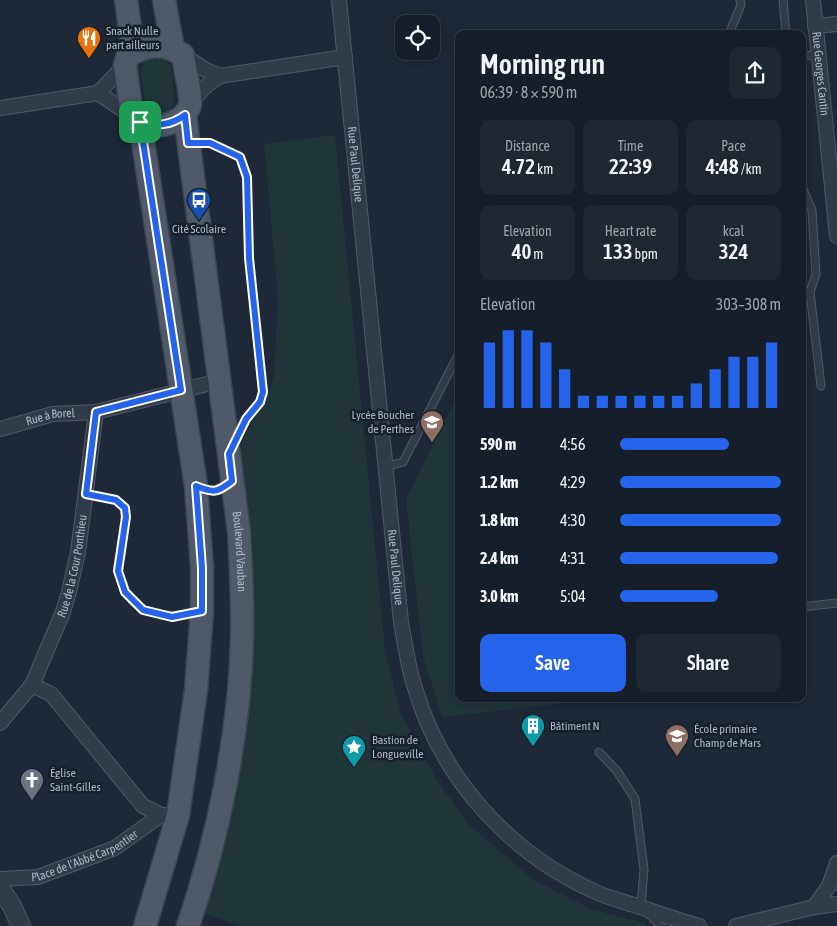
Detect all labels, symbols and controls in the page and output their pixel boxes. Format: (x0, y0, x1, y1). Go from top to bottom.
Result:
map controls (395, 15, 440, 60)
button: locate (395, 15, 440, 60)
place label: Snack Nulle part ailleurs (106, 24, 159, 52)
restaurant icon: Snack Nulle part ailleurs (76, 25, 102, 59)
street label: Rue Georges Cantin (809, 31, 832, 116)
button: share (729, 47, 781, 99)
text: Morning run (480, 48, 605, 80)
text: 06:39 · 8 × 590 m (480, 83, 577, 101)
pin (119, 101, 161, 143)
icon: arrive (126, 108, 154, 136)
street label: Rue Paul Delique (345, 126, 366, 203)
text: Distance (505, 138, 550, 154)
text: Time (618, 138, 643, 154)
text: Pace (721, 138, 746, 154)
text: 4.72 (502, 154, 535, 178)
text: 22:39 (609, 154, 652, 178)
text: 4:48 (705, 154, 739, 178)
text: km (535, 161, 553, 177)
text: /km (739, 161, 762, 177)
bus stop icon: Cité Scolaire (186, 187, 212, 221)
place label: Cité Scolaire (172, 222, 226, 236)
text: Elevation (503, 223, 552, 239)
text: Heart rate (605, 223, 656, 239)
text: kcal (723, 223, 744, 239)
text: 40 (512, 239, 531, 263)
text: 133 (603, 239, 633, 263)
text: 324 (719, 239, 748, 263)
text: m (531, 246, 543, 262)
text: bpm (633, 246, 658, 262)
text: Elevation (480, 295, 535, 313)
text: 303–308 m (716, 295, 781, 313)
street label: Rue à Borel (24, 406, 76, 428)
place label: Lycée Boucher de Perthes (352, 408, 414, 436)
school or university icon: Lycée Boucher de Perthes (419, 409, 445, 443)
text: 590 m (480, 435, 516, 453)
text: 4:56 (560, 435, 585, 453)
text: 1.2 km (480, 473, 519, 491)
text: 4:29 (560, 473, 585, 491)
street label: Boulevard Vauban (229, 510, 249, 592)
text: 1.8 km (480, 511, 519, 529)
text: 4:30 (560, 511, 585, 529)
street label: Rue de la Cour Ponthieu (54, 514, 90, 620)
street label: Rue Paul Delique (385, 529, 406, 606)
text: 2.4 km (480, 549, 519, 567)
text: 4:31 (560, 549, 585, 567)
text: 3.0 km (480, 587, 519, 605)
text: 5:04 (560, 587, 586, 605)
button: Save (480, 634, 626, 692)
button: Share (636, 634, 781, 692)
building icon: Bâtiment N (520, 713, 546, 747)
place label: Bâtiment N (550, 719, 600, 733)
place label: École primaire Champ de Mars (694, 722, 761, 750)
school or university icon: École primaire Champ de Mars (664, 723, 690, 757)
place label: Bastion de Longueville (372, 733, 424, 761)
place icon: Bastion de Longueville (341, 734, 367, 768)
place label: Église Saint-Gilles (50, 766, 101, 794)
church icon: Église Saint-Gilles (19, 767, 45, 801)
street label: Place de l'Abbé Carpentier (31, 827, 141, 884)

